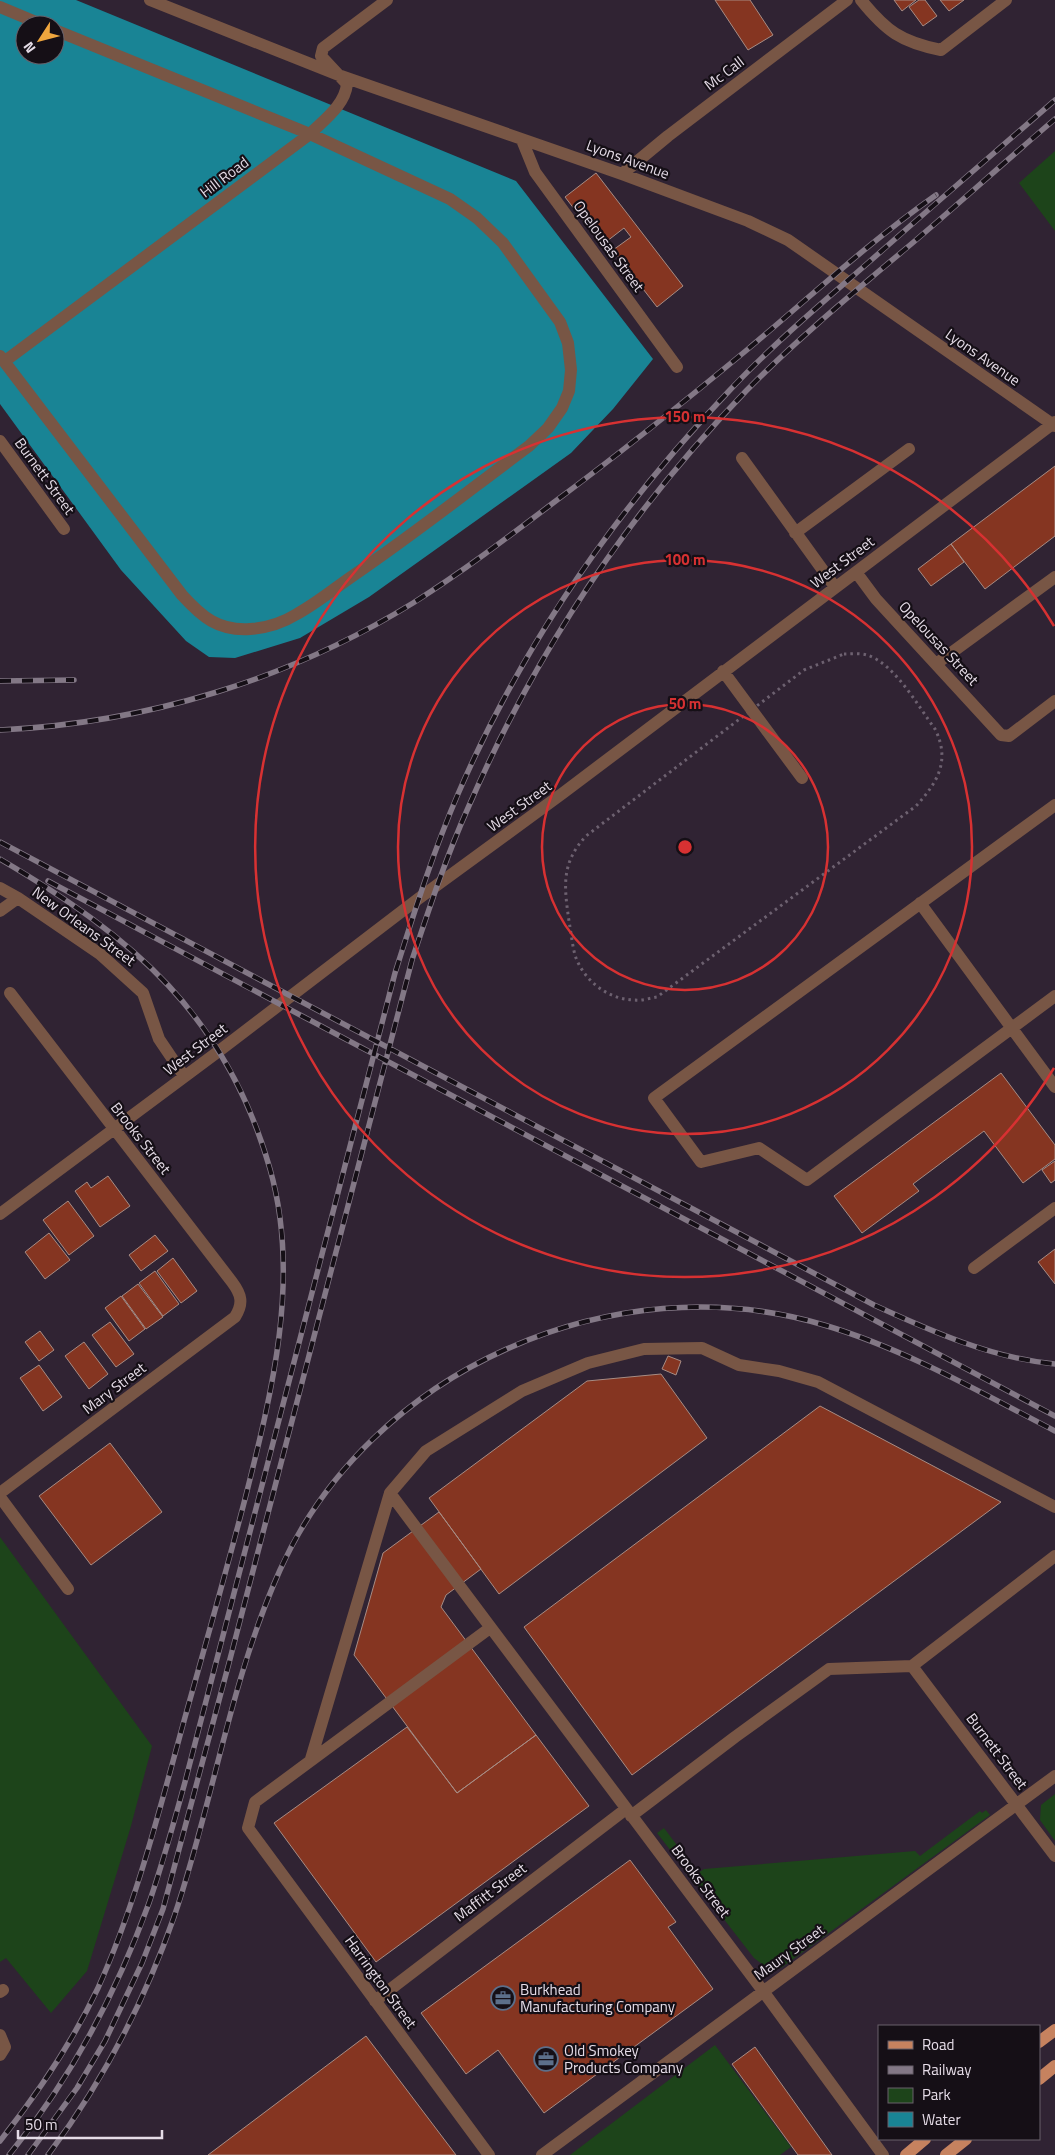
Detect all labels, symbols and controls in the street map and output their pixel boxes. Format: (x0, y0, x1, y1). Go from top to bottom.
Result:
north arrow (15, 15, 65, 65)
text: N (18, 38, 40, 58)
street label: Mc Call (699, 50, 749, 96)
street label: Lyons Avenue (583, 133, 673, 185)
street label: Hill Road (195, 151, 253, 203)
street label: Opelousas Street (568, 195, 651, 297)
street label: Lyons Avenue (941, 323, 1025, 391)
text: 150 m (664, 405, 706, 428)
street label: Burnett Street (9, 433, 81, 520)
street label: West Street (805, 530, 879, 594)
text: 100 m (664, 548, 706, 571)
street label: Opelousas Street (894, 596, 985, 691)
text: 50 m (669, 692, 701, 715)
street label: West Street (482, 774, 557, 837)
centre of rings (676, 838, 694, 856)
street label: New Orleans Street (28, 881, 141, 972)
street label: West Street (158, 1017, 232, 1081)
street label: Brooks Street (105, 1097, 177, 1180)
street label: Mary Street (77, 1356, 151, 1420)
street label: Burnett Street (961, 1708, 1034, 1795)
street label: Brooks Street (666, 1840, 737, 1923)
street label: Maffitt Street (449, 1857, 532, 1927)
street label: Maury Street (749, 1918, 830, 1986)
street label: Harrington Street (339, 1931, 423, 2034)
place label: Burkhead Manufacturing Company (520, 1978, 675, 2018)
office icon: Burkhead Manufacturing Company (490, 1985, 516, 2011)
legend (878, 2025, 1040, 2140)
text: Road (922, 2033, 954, 2056)
place label: Old Smokey Products Company (564, 2039, 683, 2079)
office icon: Old Smokey Products Company (533, 2046, 559, 2072)
text: Railway (922, 2058, 972, 2081)
text: Park (922, 2083, 951, 2106)
scale bar (18, 2108, 161, 2140)
text: Water (922, 2108, 961, 2131)
text: 50 m (25, 2113, 58, 2136)

